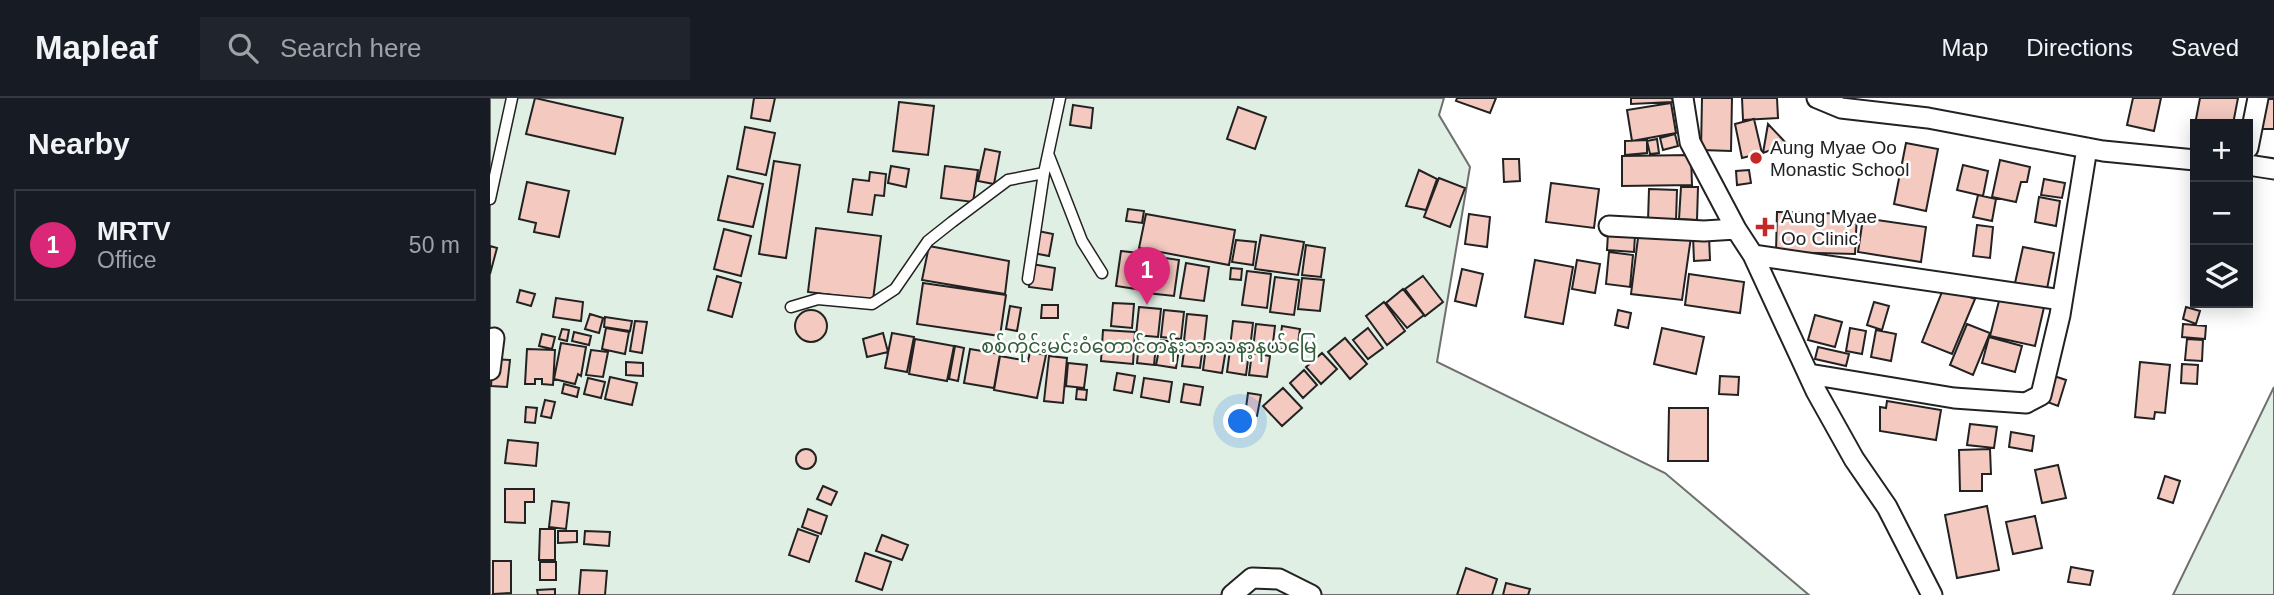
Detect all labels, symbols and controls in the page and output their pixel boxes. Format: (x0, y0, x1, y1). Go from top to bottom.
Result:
search box (200, 17, 690, 80)
text: Mapleaf (35, 29, 158, 66)
icon: search (224, 29, 262, 67)
text: Search here (280, 33, 422, 63)
text: Map (1942, 34, 1988, 61)
text: Directions (2026, 34, 2133, 61)
text: Saved (2171, 34, 2239, 61)
map controls (2190, 119, 2253, 308)
button: + (2190, 119, 2253, 182)
text: Nearby (28, 127, 130, 160)
place label: Aung Myae Oo Monastic School (1770, 137, 1909, 180)
marker: Aung Myae Oo Monastic School (1748, 150, 1764, 166)
button: − (2190, 182, 2253, 245)
place label: Aung Myae Oo Clinic (1781, 206, 1877, 249)
text: MRTV (97, 216, 171, 246)
marker: Aung Myae Oo Clinic (1755, 217, 1775, 237)
text: 1 (47, 232, 59, 258)
text: 50 m (409, 232, 460, 258)
button: layers (2190, 245, 2253, 308)
text: Office (97, 247, 157, 273)
pin: 1 (1124, 247, 1170, 305)
park label: စစ်ကိုင်းမင်းဝံတောင်တန်းသာသနာ့နယ်မြေ (981, 332, 1317, 363)
your location (1223, 404, 1257, 438)

